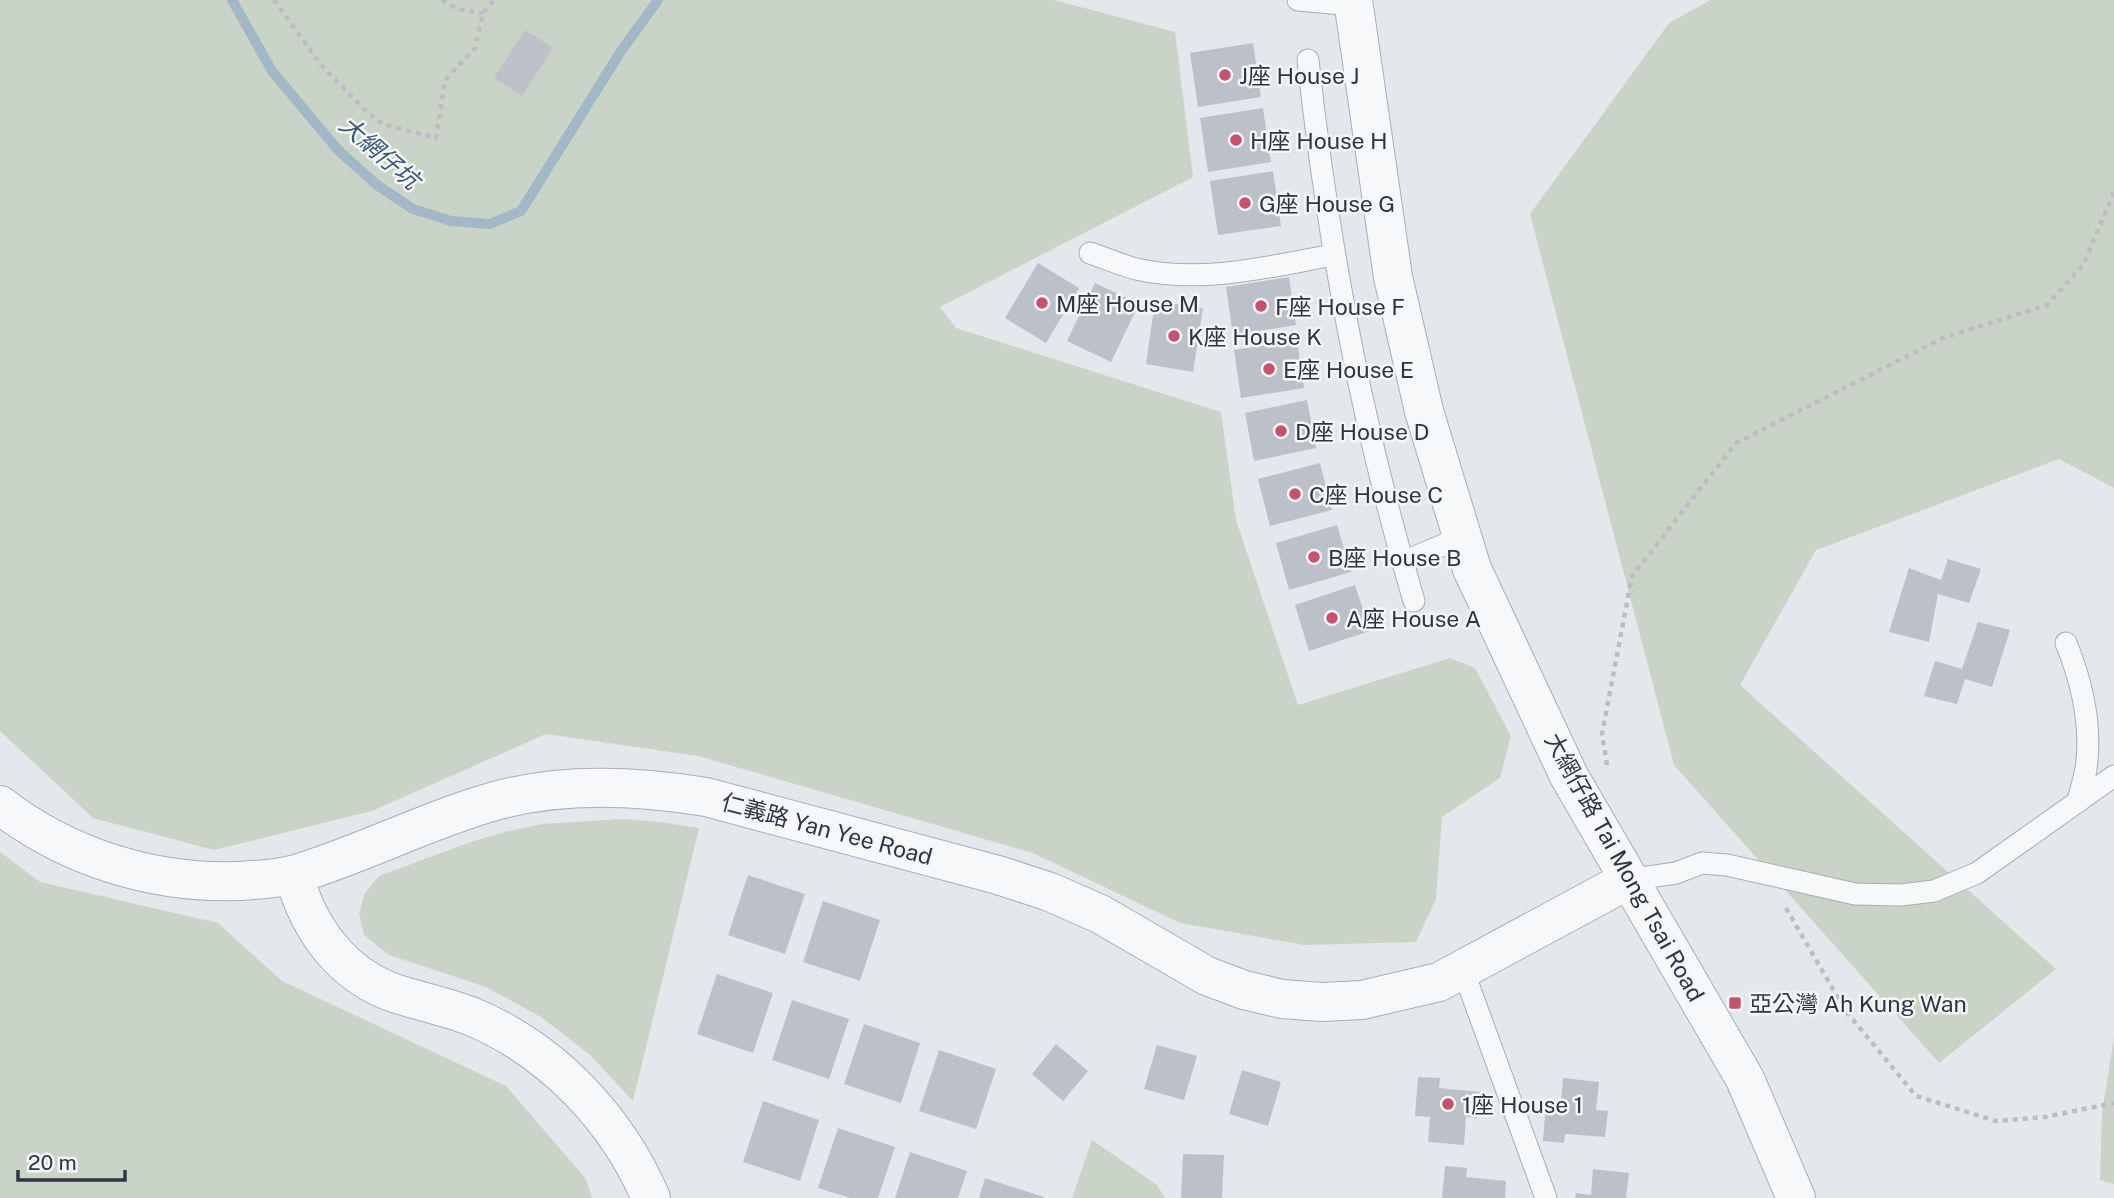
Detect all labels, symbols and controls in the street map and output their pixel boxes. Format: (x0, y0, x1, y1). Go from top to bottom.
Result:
place label: J座 House J (1239, 62, 1359, 89)
marker: J座 House J (1217, 67, 1233, 83)
water label: 大網仔坑 (335, 110, 428, 196)
place label: H座 House H (1250, 127, 1388, 154)
marker: H座 House H (1228, 132, 1244, 148)
place label: G座 House G (1259, 190, 1395, 217)
marker: G座 House G (1237, 195, 1253, 211)
place label: M座 House M (1056, 290, 1199, 317)
place label: F座 House F (1275, 293, 1405, 320)
marker: M座 House M (1034, 295, 1050, 311)
marker: F座 House F (1253, 298, 1269, 314)
place label: K座 House K (1188, 323, 1322, 350)
marker: K座 House K (1166, 328, 1182, 344)
place label: E座 House E (1283, 356, 1414, 383)
marker: E座 House E (1261, 361, 1277, 377)
place label: D座 House D (1295, 418, 1429, 445)
marker: D座 House D (1273, 423, 1289, 439)
place label: C座 House C (1309, 481, 1443, 508)
marker: C座 House C (1287, 486, 1303, 502)
place label: B座 House B (1328, 544, 1461, 571)
marker: B座 House B (1306, 549, 1322, 565)
place label: A座 House A (1346, 605, 1481, 632)
marker: A座 House A (1324, 610, 1340, 626)
street label: 大網仔路 Tai Mong Tsai Road (1540, 728, 1710, 1006)
street label: 仁義路 Yan Yee Road (719, 788, 935, 870)
place label: 亞公灣 Ah Kung Wan (1749, 990, 1967, 1017)
marker: 亞公灣 Ah Kung Wan (1727, 995, 1743, 1011)
place label: 1座 House 1 (1462, 1091, 1583, 1118)
marker: 1座 House 1 (1440, 1096, 1456, 1112)
scale bar (18, 1138, 124, 1182)
text: 20 m (28, 1150, 77, 1175)

